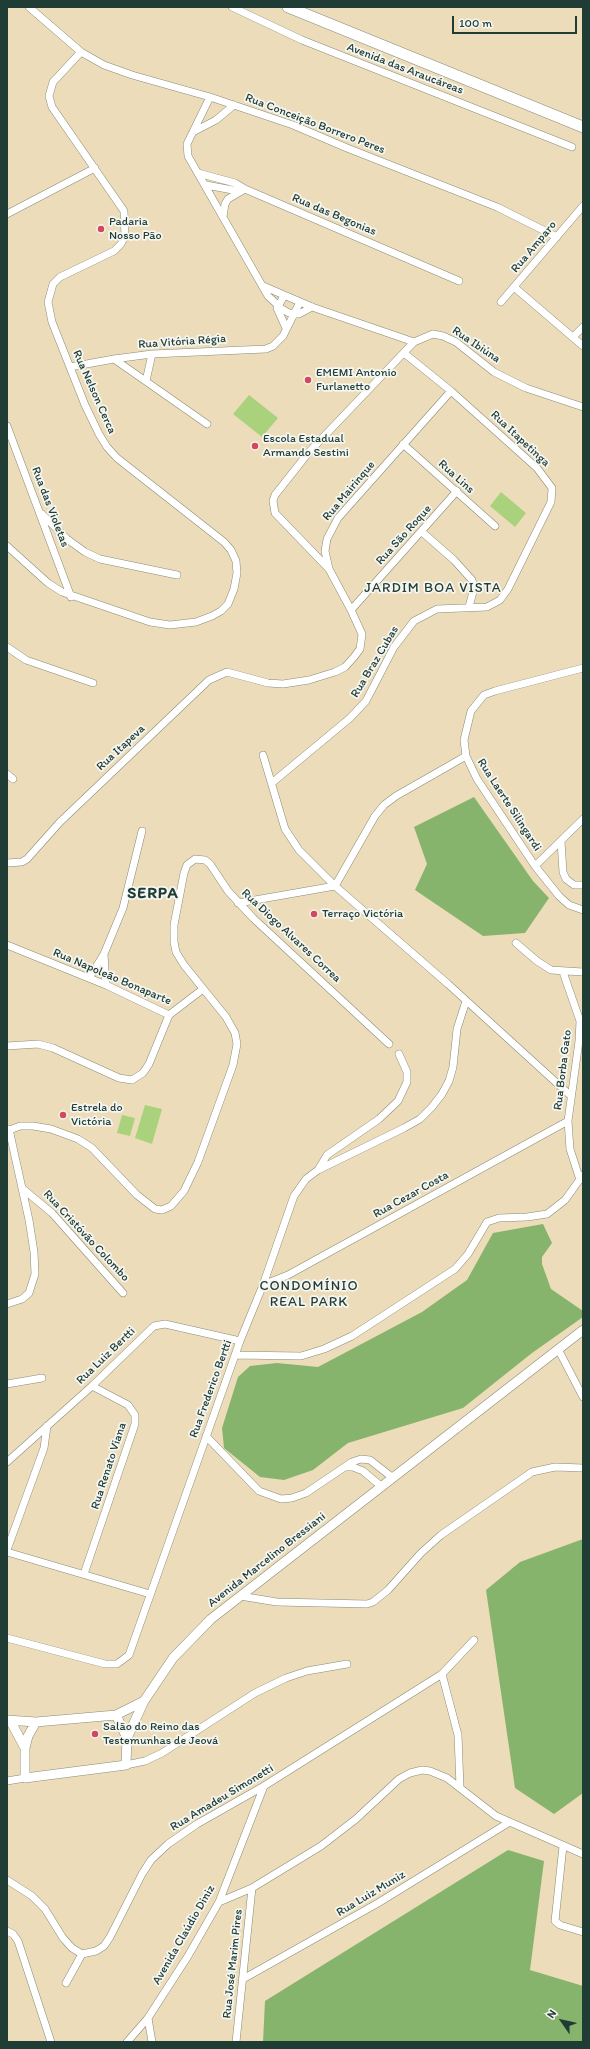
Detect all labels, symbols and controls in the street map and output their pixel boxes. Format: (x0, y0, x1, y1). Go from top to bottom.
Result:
scale bar (454, 8, 579, 34)
text: 100 m (459, 16, 492, 30)
street label: Avenida das Araucáreas (345, 40, 465, 98)
street label: Rua Conceição Borrero Peres (243, 91, 387, 157)
street label: Rua das Begonias (290, 191, 378, 239)
place label: Padaria Nosso Pão (109, 215, 162, 243)
street label: Rua Amparo (508, 218, 560, 276)
marker: Padaria Nosso Pão (96, 224, 106, 234)
street label: Rua Ibiúna (449, 324, 503, 366)
street label: Rua Vitória Régia (138, 332, 226, 352)
street label: Rua Nelson Cerca (69, 348, 119, 436)
place label: EMEMI Antonio Furlanetto (316, 366, 397, 394)
marker: EMEMI Antonio Furlanetto (303, 375, 313, 385)
street label: Rua Itapetinga (487, 408, 553, 470)
place label: Escola Estadual Armando Sestini (263, 432, 349, 460)
marker: Escola Estadual Armando Sestini (250, 441, 260, 451)
street label: Rua Lins (435, 457, 477, 497)
street label: Rua Mairinque (320, 458, 378, 524)
street label: Rua das Violetas (28, 465, 72, 549)
street label: Rua São Roque (373, 502, 435, 568)
district label: JARDIM BOA VISTA (365, 580, 501, 596)
street label: Rua Braz Cubas (348, 624, 402, 700)
street label: Rua Itapeva (94, 722, 148, 774)
street label: Rua Laerte Silingardi (474, 756, 544, 854)
district label: SERPA (127, 884, 179, 904)
street label: Rua Diogo Alvares Correa (238, 886, 344, 986)
place label: Terraço Victória (322, 907, 403, 921)
marker: Terraço Victória (309, 909, 319, 919)
street label: Rua Napoleão Bonaparte (51, 946, 173, 1008)
street label: Rua Borba Gato (551, 1029, 575, 1111)
place label: Estrela do Victória (71, 1101, 123, 1129)
marker: Estrela do Victória (58, 1110, 68, 1120)
street label: Rua Cezar Costa (371, 1168, 451, 1222)
street label: Rua Cristóvão Colombo (40, 1187, 132, 1285)
district label: CONDOMÍNIO REAL PARK (259, 1278, 359, 1310)
street label: Rua Luiz Bertti (74, 1324, 138, 1388)
street label: Rua Frederico Bertti (187, 1338, 235, 1440)
street label: Rua Renato Viana (88, 1421, 130, 1511)
street label: Avenida Marcelino Bressiani (205, 1510, 329, 1610)
place label: Salão do Reino das Testemunhas de Jeová (103, 1720, 218, 1748)
marker: Salão do Reino das Testemunhas de Jeová (90, 1729, 100, 1739)
street label: Rua Amadeu Simonetti (168, 1761, 276, 1835)
street label: Rua Luiz Muniz (334, 1868, 408, 1920)
street label: Avenida Claúdio Diniz (150, 1883, 218, 1987)
street label: Rua José Marim Pires (220, 1909, 246, 2019)
north arrow (542, 2001, 582, 2041)
text: N (544, 2007, 559, 2021)

